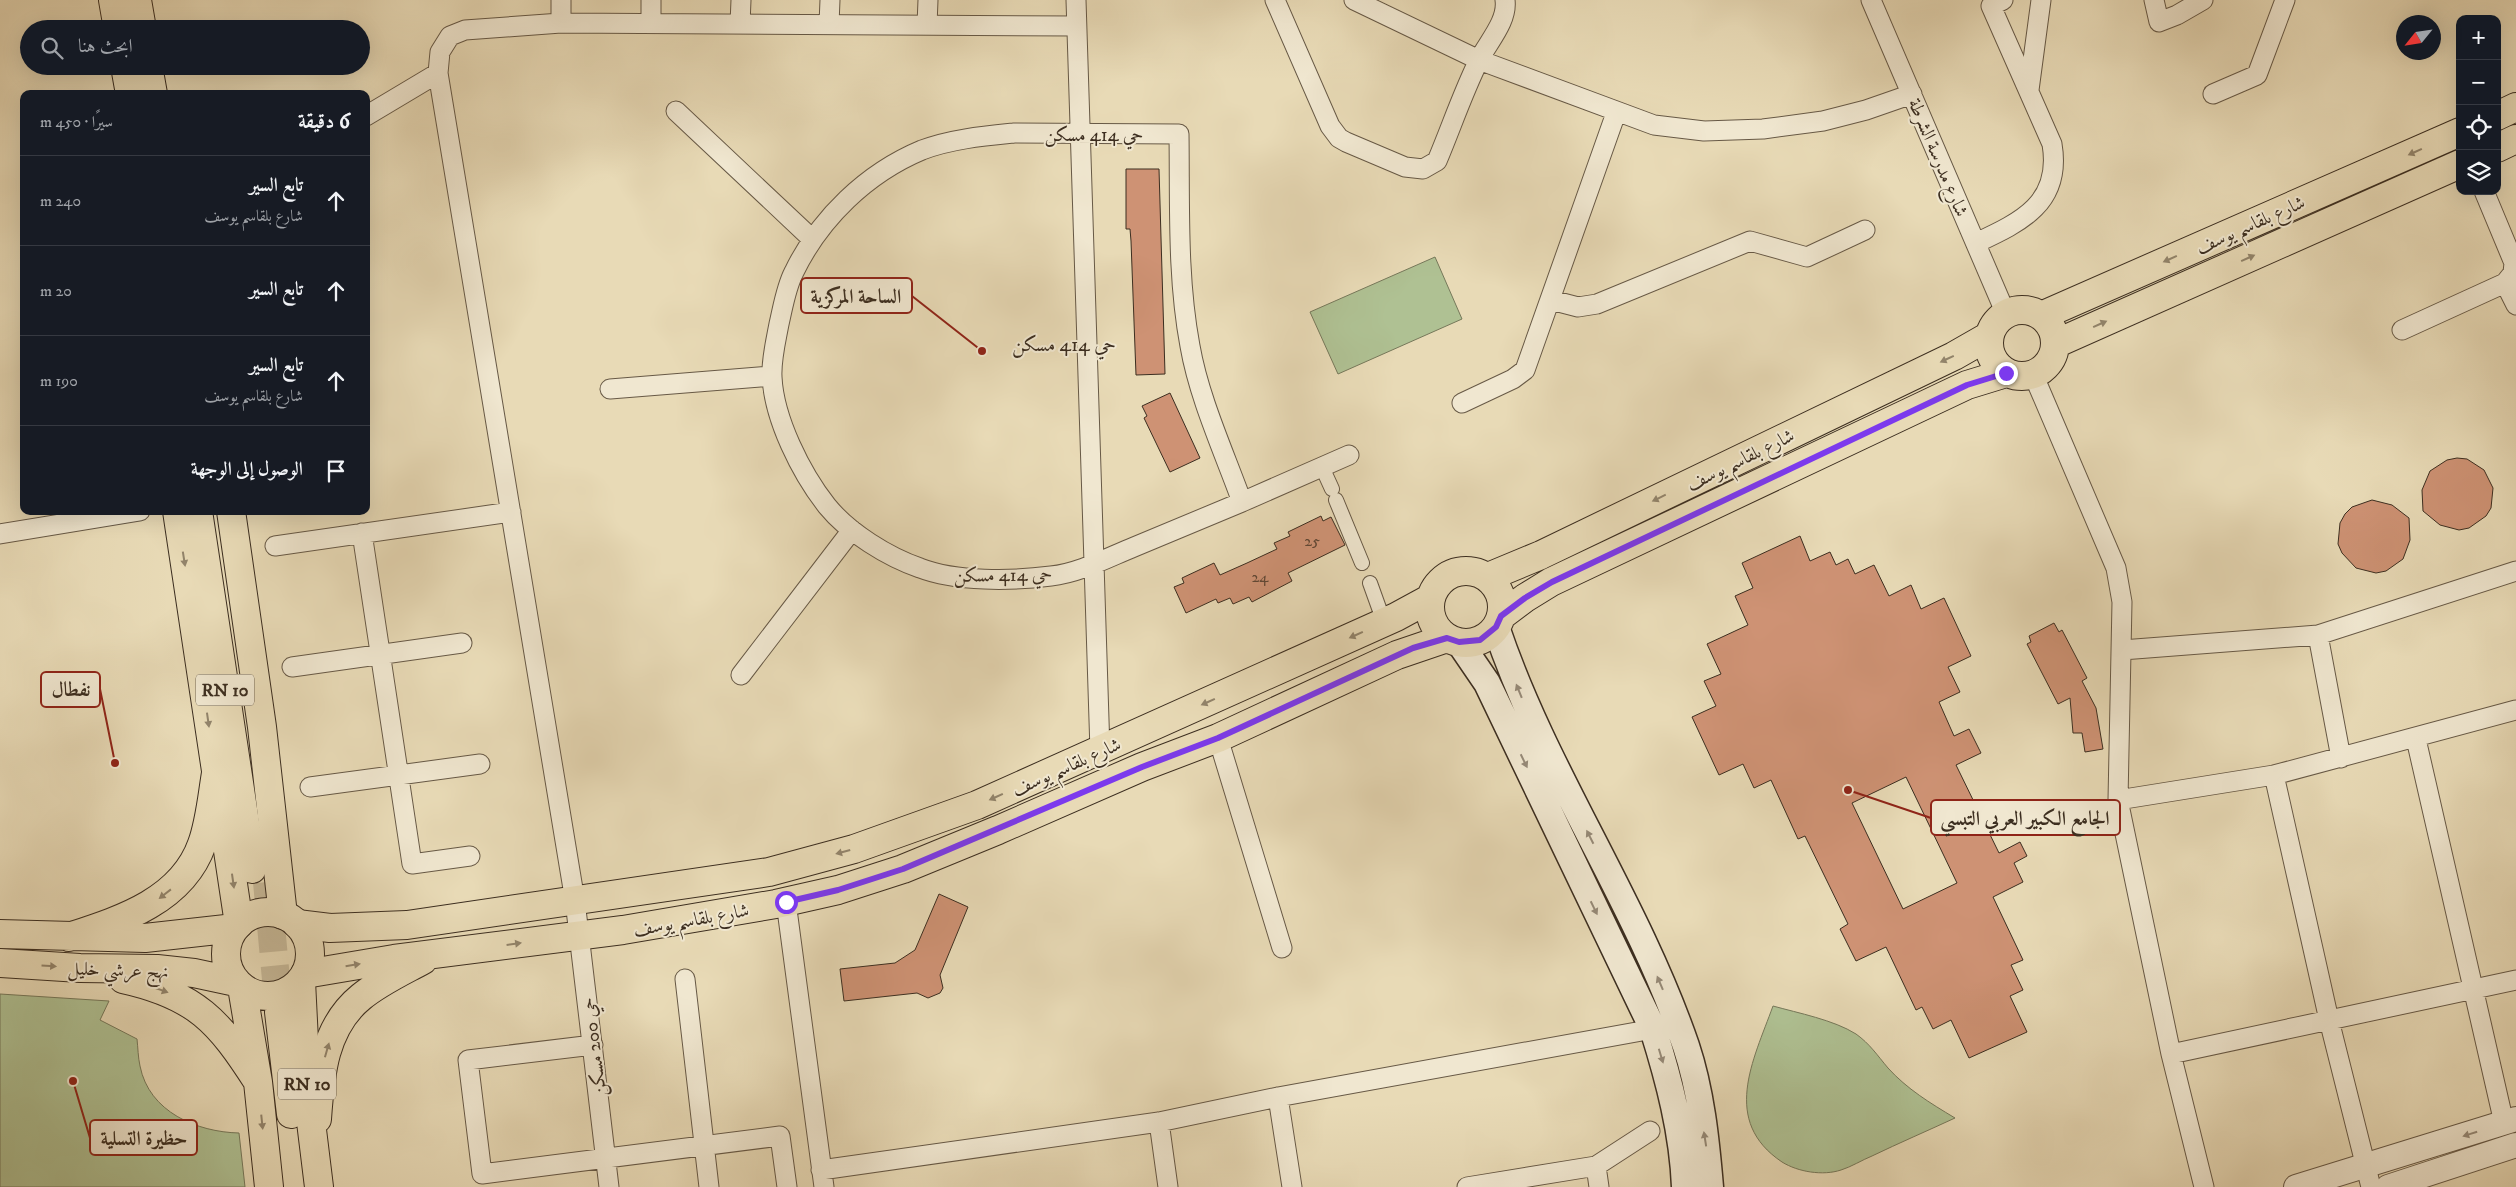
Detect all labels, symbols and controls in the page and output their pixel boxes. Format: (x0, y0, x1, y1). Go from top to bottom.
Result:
north arrow (2396, 15, 2441, 60)
map controls (2456, 15, 2501, 195)
button: + (2456, 15, 2501, 60)
search box (20, 20, 370, 75)
icon: search (38, 34, 66, 62)
text: ابحث هنا (78, 35, 133, 58)
button: − (2456, 60, 2501, 105)
street label: شارع مدرسة الشرطة (1900, 95, 1973, 221)
button: locate (2456, 105, 2501, 150)
text: 6 دقيقة (298, 109, 350, 135)
text: سيرًا · 450 m (40, 112, 113, 132)
street label: حي 414 مسكن (1045, 124, 1143, 150)
one-way arrow (2408, 148, 2422, 156)
button: layers (2456, 150, 2501, 195)
text: تابع السير (249, 174, 303, 197)
icon: ahead (322, 187, 350, 215)
text: 240 m (40, 191, 81, 211)
street label: شارع بلقاسم يوسف (2192, 191, 2312, 266)
text: شارع بلقاسم يوسف (204, 206, 303, 226)
one-way arrow (2241, 254, 2255, 262)
one-way arrow (2163, 256, 2177, 264)
icon: ahead (322, 277, 350, 305)
text: تابع السير (249, 278, 303, 301)
callout: الساحة المركزية (801, 278, 912, 313)
text: 20 m (40, 281, 72, 301)
text: الساحة المركزية (811, 285, 901, 310)
one-way arrow (2093, 320, 2107, 328)
district label: حي 414 مسكن (1012, 333, 1116, 360)
text: تابع السير (249, 354, 303, 377)
one-way arrow (1940, 355, 1954, 363)
route end (1995, 362, 2018, 385)
icon: ahead (322, 367, 350, 395)
text: 190 m (40, 371, 78, 391)
text: شارع بلقاسم يوسف (204, 386, 303, 406)
street label: شارع بلقاسم يوسف (1683, 424, 1802, 503)
icon: arrive (322, 457, 350, 485)
text: الوصول إلى الوجهة (191, 458, 303, 481)
one-way arrow (1651, 494, 1666, 502)
house number: 25 (1304, 531, 1320, 551)
one-way arrow (181, 552, 189, 568)
street label: حي 414 مسكن (953, 563, 1053, 591)
house number: 24 (1251, 567, 1269, 587)
one-way arrow (1349, 631, 1363, 639)
callout: نفطال (41, 672, 100, 707)
road number: RN 10 (196, 674, 254, 706)
text: نفطال (51, 678, 91, 703)
one-way arrow (1515, 683, 1522, 698)
one-way arrow (1201, 698, 1215, 706)
one-way arrow (205, 712, 213, 728)
street label: شارع بلقاسم يوسف (1008, 733, 1128, 808)
one-way arrow (1520, 754, 1528, 768)
one-way arrow (989, 794, 1003, 802)
callout: الجامع الكبير العربي التبسي (1931, 800, 2120, 835)
text: الجامع الكبير العربي التبسي (1940, 807, 2110, 837)
one-way arrow (1586, 830, 1594, 844)
one-way arrow (835, 848, 850, 856)
one-way arrow (229, 873, 237, 889)
one-way arrow (158, 889, 171, 900)
route start (775, 891, 798, 914)
street label: شارع بلقاسم يوسف (631, 899, 752, 949)
one-way arrow (1591, 901, 1599, 915)
one-way arrow (506, 940, 522, 948)
street label: نهج عرشي خليل (67, 957, 169, 989)
one-way arrow (345, 961, 361, 969)
one-way arrow (41, 962, 57, 970)
one-way arrow (1656, 976, 1664, 990)
one-way arrow (154, 987, 169, 994)
street label: حي 200 مسكن (577, 996, 615, 1098)
one-way arrow (324, 1043, 332, 1058)
one-way arrow (1658, 1048, 1665, 1063)
road number: RN 10 (278, 1068, 336, 1100)
one-way arrow (258, 1114, 266, 1130)
callout: حظيرة التسلية (90, 1120, 197, 1155)
text: حظيرة التسلية (100, 1127, 188, 1152)
one-way arrow (1701, 1130, 1709, 1146)
one-way arrow (2462, 1130, 2477, 1138)

